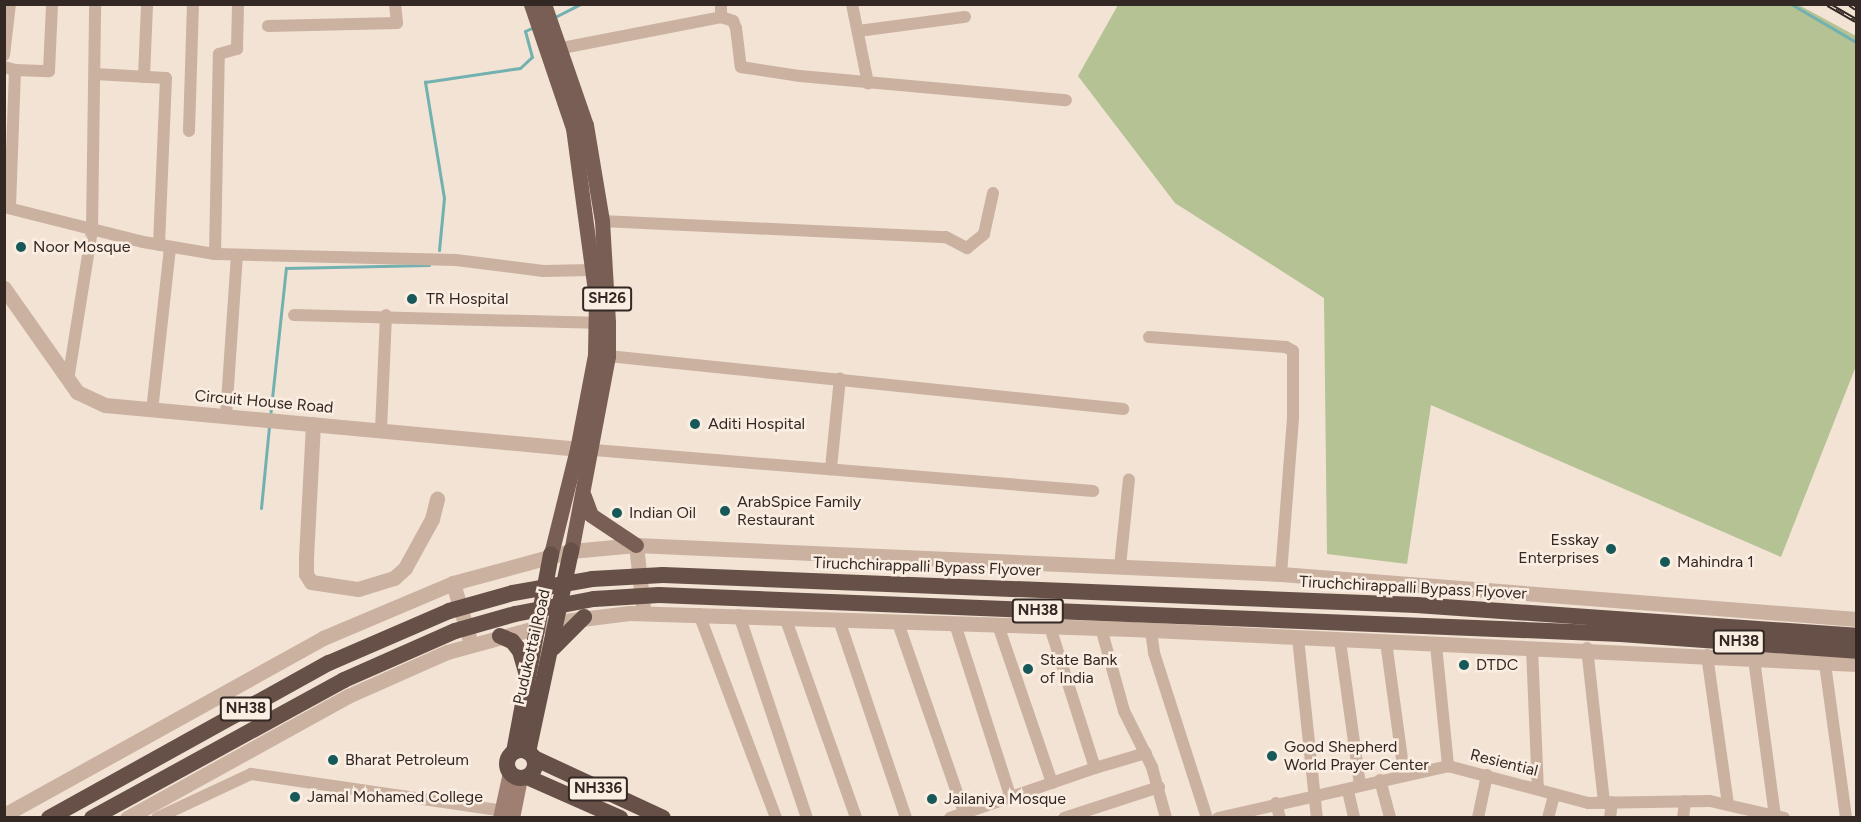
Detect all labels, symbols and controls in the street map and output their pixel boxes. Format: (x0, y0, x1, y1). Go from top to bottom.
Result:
place label: Noor Mosque (33, 237, 130, 257)
marker: Noor Mosque (14, 240, 28, 254)
road number: SH26 (582, 287, 632, 311)
place label: TR Hospital (426, 289, 508, 309)
marker: TR Hospital (403, 290, 421, 308)
street label: Circuit House Road (194, 386, 334, 418)
place label: Aditi Hospital (708, 414, 805, 434)
marker: Aditi Hospital (686, 415, 704, 433)
place label: ArabSpice Family Restaurant (737, 492, 861, 530)
place label: Indian Oil (629, 503, 696, 523)
marker: ArabSpice Family Restaurant (718, 504, 732, 518)
marker: Indian Oil (610, 506, 624, 520)
place label: Esskay Enterprises (1518, 530, 1599, 568)
marker: Esskay Enterprises (1604, 542, 1618, 556)
place label: Mahindra 1 (1677, 552, 1754, 572)
street label: Tiruchchirappalli Bypass Flyover (813, 553, 1041, 581)
marker: Mahindra 1 (1658, 555, 1672, 569)
street label: Tiruchchirappalli Bypass Flyover (1299, 572, 1527, 604)
street label: Pudukottai Road (509, 587, 555, 707)
road number: NH38 (1011, 599, 1065, 623)
road number: NH38 (1712, 630, 1766, 654)
place label: State Bank of India (1040, 650, 1117, 688)
place label: DTDC (1476, 655, 1518, 675)
marker: DTDC (1457, 658, 1471, 672)
marker: State Bank of India (1021, 662, 1035, 676)
road number: NH38 (219, 697, 273, 721)
place label: Good Shepherd World Prayer Center (1284, 737, 1429, 775)
street label: Resiential (1468, 745, 1540, 781)
marker: Good Shepherd World Prayer Center (1265, 749, 1279, 763)
place label: Bharat Petroleum (345, 750, 469, 770)
marker: Bharat Petroleum (326, 753, 340, 767)
road number: NH336 (566, 777, 630, 801)
place label: Jamal Mohamed College (307, 787, 483, 807)
place label: Jailaniya Mosque (944, 789, 1066, 809)
marker: Jamal Mohamed College (288, 790, 302, 804)
marker: Jailaniya Mosque (925, 792, 939, 806)

